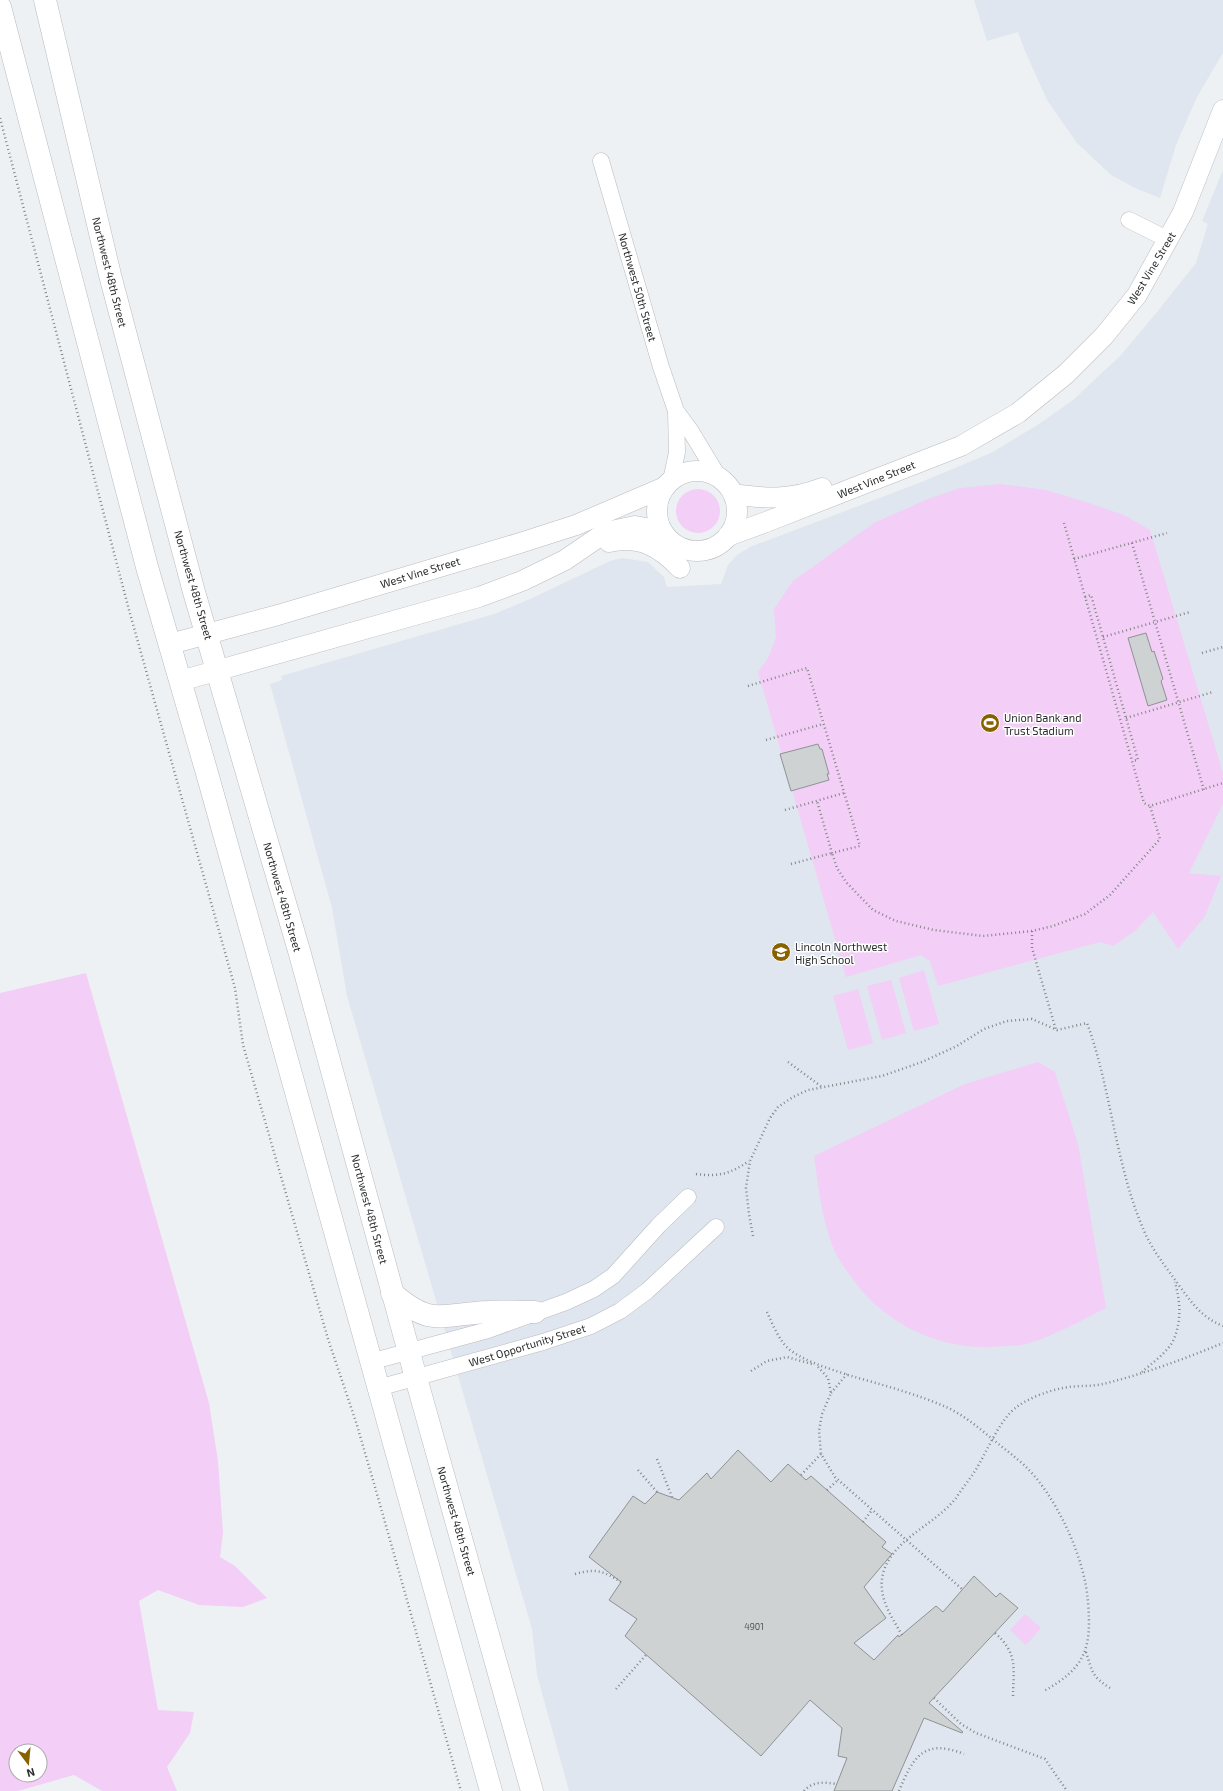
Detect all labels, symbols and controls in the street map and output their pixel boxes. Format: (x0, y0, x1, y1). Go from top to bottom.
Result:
street label: Northwest 48th Street (90, 215, 130, 329)
street label: West Vine Street (1124, 229, 1178, 307)
street label: Northwest 50th Street (616, 231, 660, 343)
street label: West Vine Street (835, 457, 917, 501)
street label: Northwest 48th Street (172, 529, 216, 641)
street label: West Vine Street (378, 554, 462, 590)
place label: Union Bank and Trust Stadium (1004, 711, 1081, 737)
sports icon: Union Bank and Trust Stadium (979, 712, 1001, 734)
street label: Northwest 48th Street (261, 841, 305, 953)
place label: Lincoln Northwest High School (795, 940, 887, 966)
school or university icon: Lincoln Northwest High School (770, 941, 792, 963)
street label: Northwest 48th Street (349, 1153, 391, 1265)
street label: West Opportunity Street (467, 1321, 587, 1369)
street label: Northwest 48th Street (435, 1465, 479, 1577)
house number: 4901 (744, 1621, 764, 1632)
north arrow (8, 1743, 48, 1783)
text: N (25, 1766, 37, 1780)

